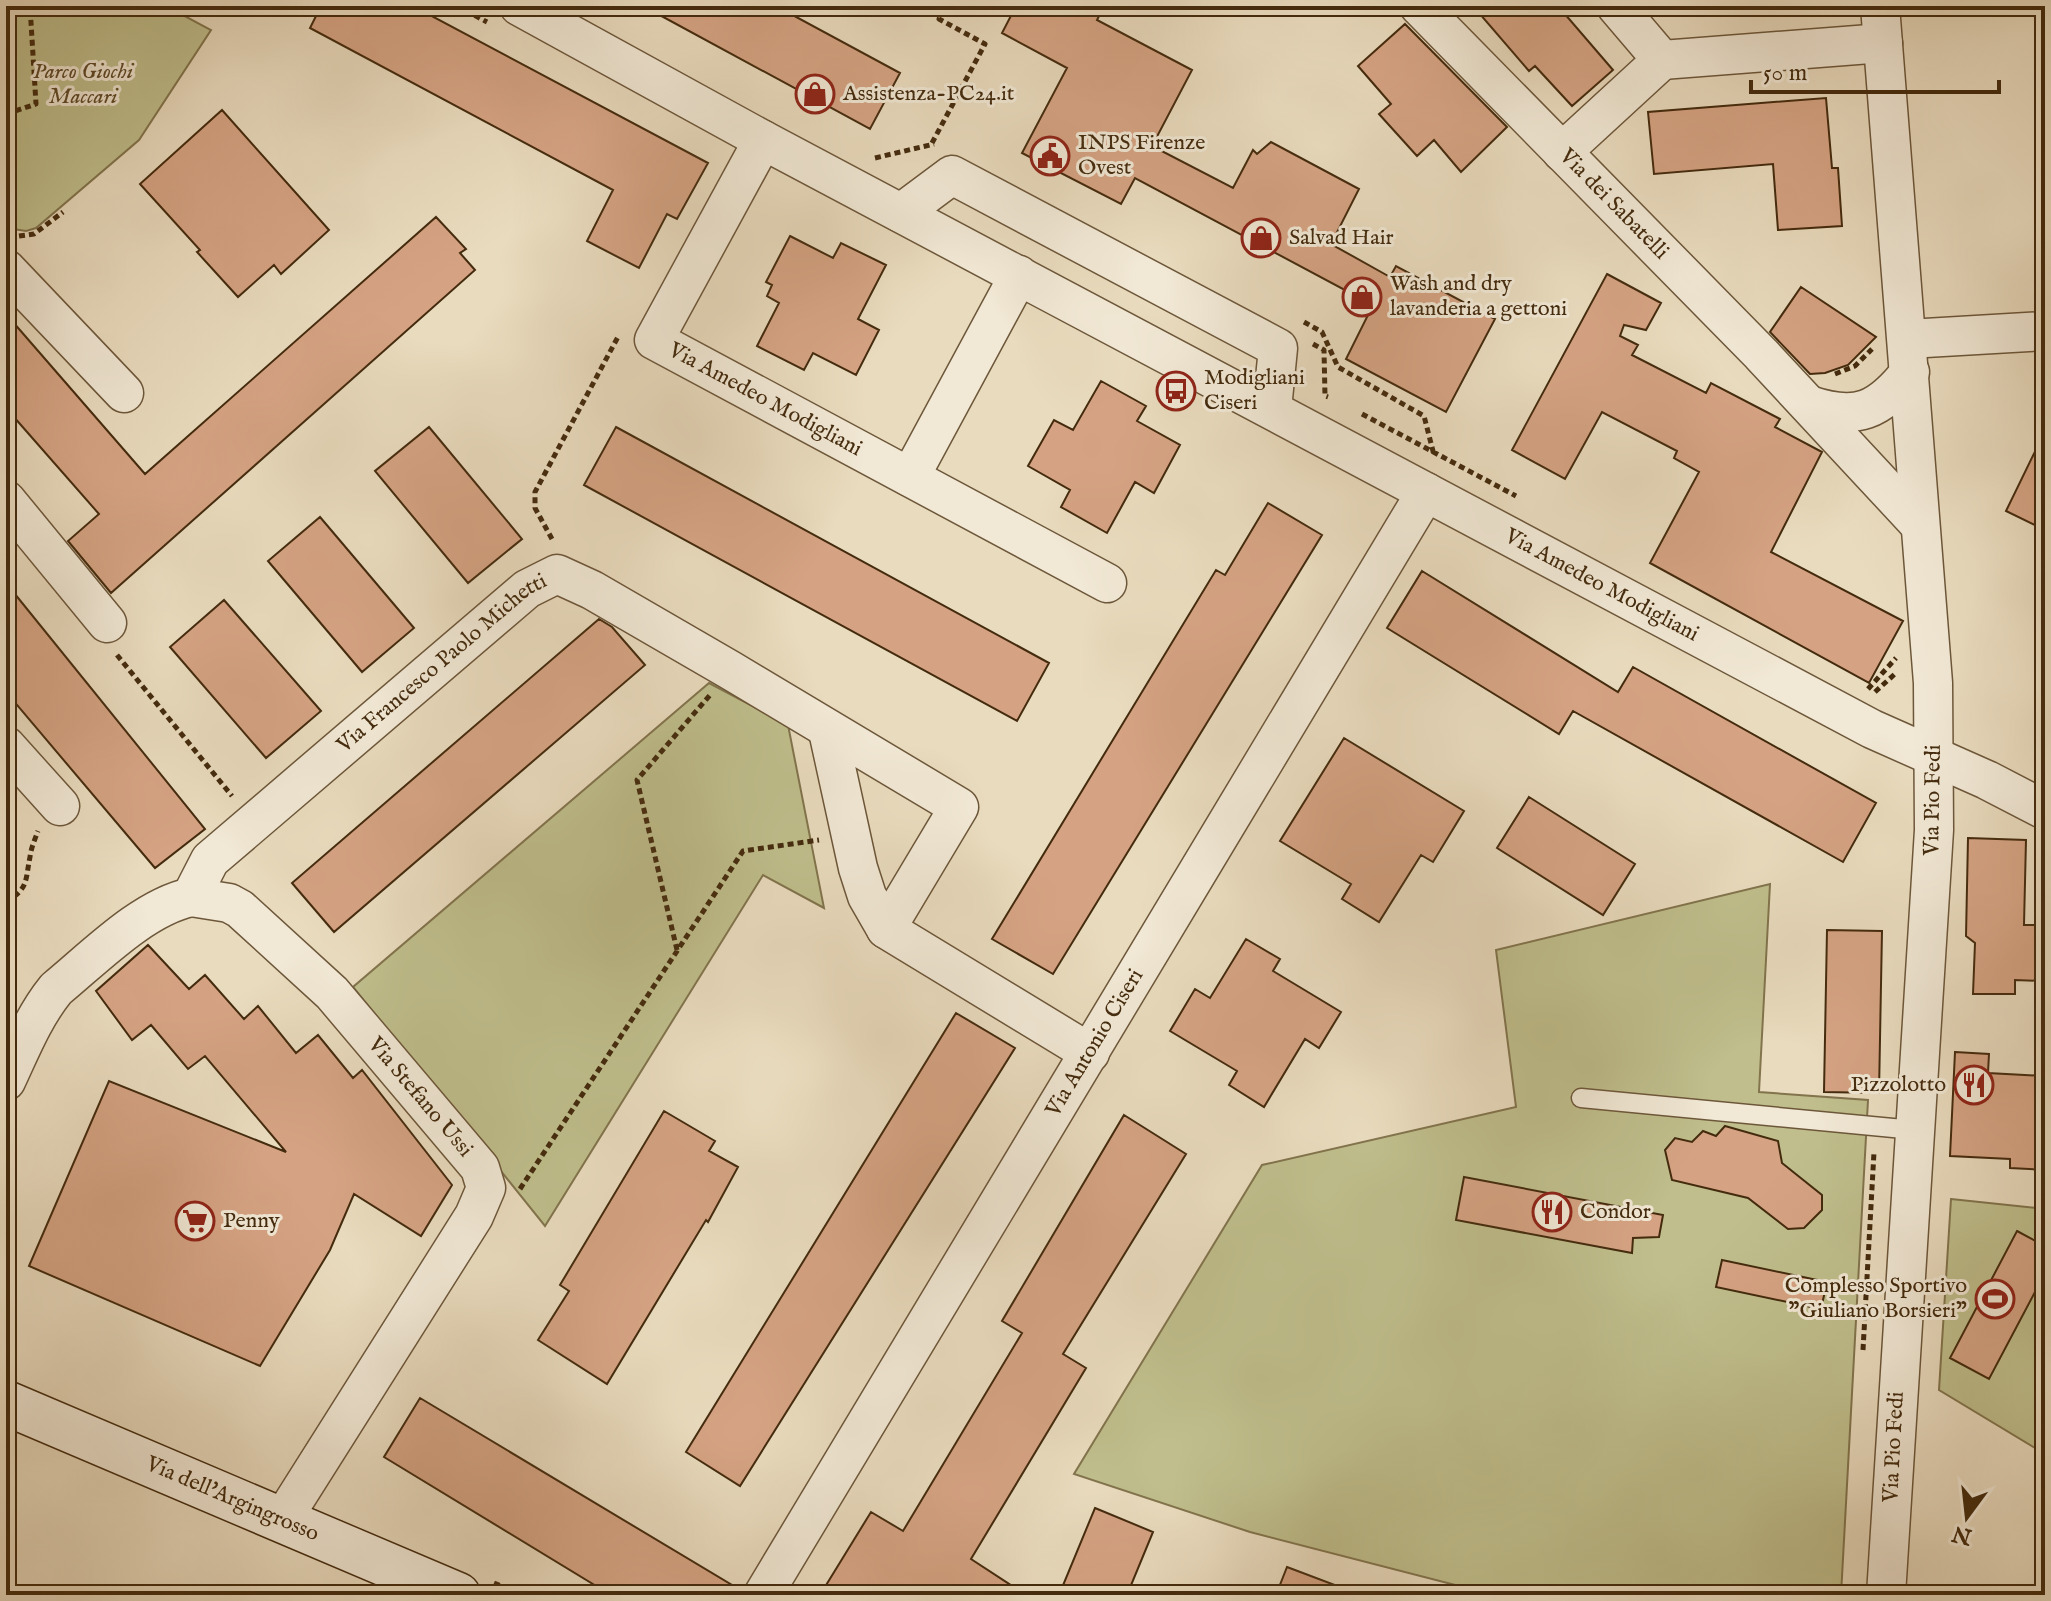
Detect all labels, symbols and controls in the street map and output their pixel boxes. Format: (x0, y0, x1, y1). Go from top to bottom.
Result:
scale bar (1751, 44, 1999, 94)
park label: Parco Giochi Maccari (33, 58, 135, 111)
text: 50 m (1763, 58, 1807, 89)
shop icon: Assistenza-PC24.it (794, 73, 836, 115)
place label: Assistenza-PC24.it (842, 80, 1015, 108)
place label: INPS Firenze Ovest (1078, 129, 1205, 182)
public building icon: INPS Firenze Ovest (1029, 135, 1071, 177)
street label: Via dei Sabatelli (1552, 142, 1675, 266)
shop icon: Salvad Hair (1240, 217, 1282, 259)
place label: Salvad Hair (1289, 224, 1394, 252)
place label: Wash and dry lavanderia a gettoni (1390, 270, 1567, 323)
shop icon: Wash and dry lavanderia a gettoni (1341, 276, 1383, 318)
street label: Via Amedeo Modigliani (663, 336, 867, 463)
place label: Modigliani Ciseri (1204, 364, 1305, 417)
bus stop icon: Modigliani Ciseri (1155, 370, 1197, 412)
street label: Via Amedeo Modigliani (1499, 522, 1704, 649)
street label: Via Francesco Paolo Michetti (330, 567, 552, 760)
street label: Via Pio Fedi (1918, 744, 1948, 857)
street label: Via Antonio Ciseri (1039, 964, 1150, 1123)
street label: Via Stefano Ussi (361, 1031, 479, 1163)
restaurant icon: Pizzolotto (1953, 1064, 1995, 1106)
place label: Pizzolotto (1851, 1071, 1946, 1099)
restaurant icon: Condor (1531, 1191, 1573, 1233)
place label: Condor (1580, 1198, 1651, 1226)
supermarket icon: Penny (174, 1200, 216, 1242)
place label: Penny (223, 1207, 280, 1235)
place label: Complesso Sportivo "Giuliano Borsieri" (1785, 1272, 1967, 1325)
sports icon: Complesso Sportivo "Giuliano Borsieri" (1974, 1278, 2016, 1320)
street label: Via Pio Fedi (1877, 1391, 1911, 1504)
street label: Via dell'Argingrosso (141, 1450, 323, 1548)
north arrow (1927, 1477, 2007, 1557)
text: N (1950, 1518, 1976, 1551)

